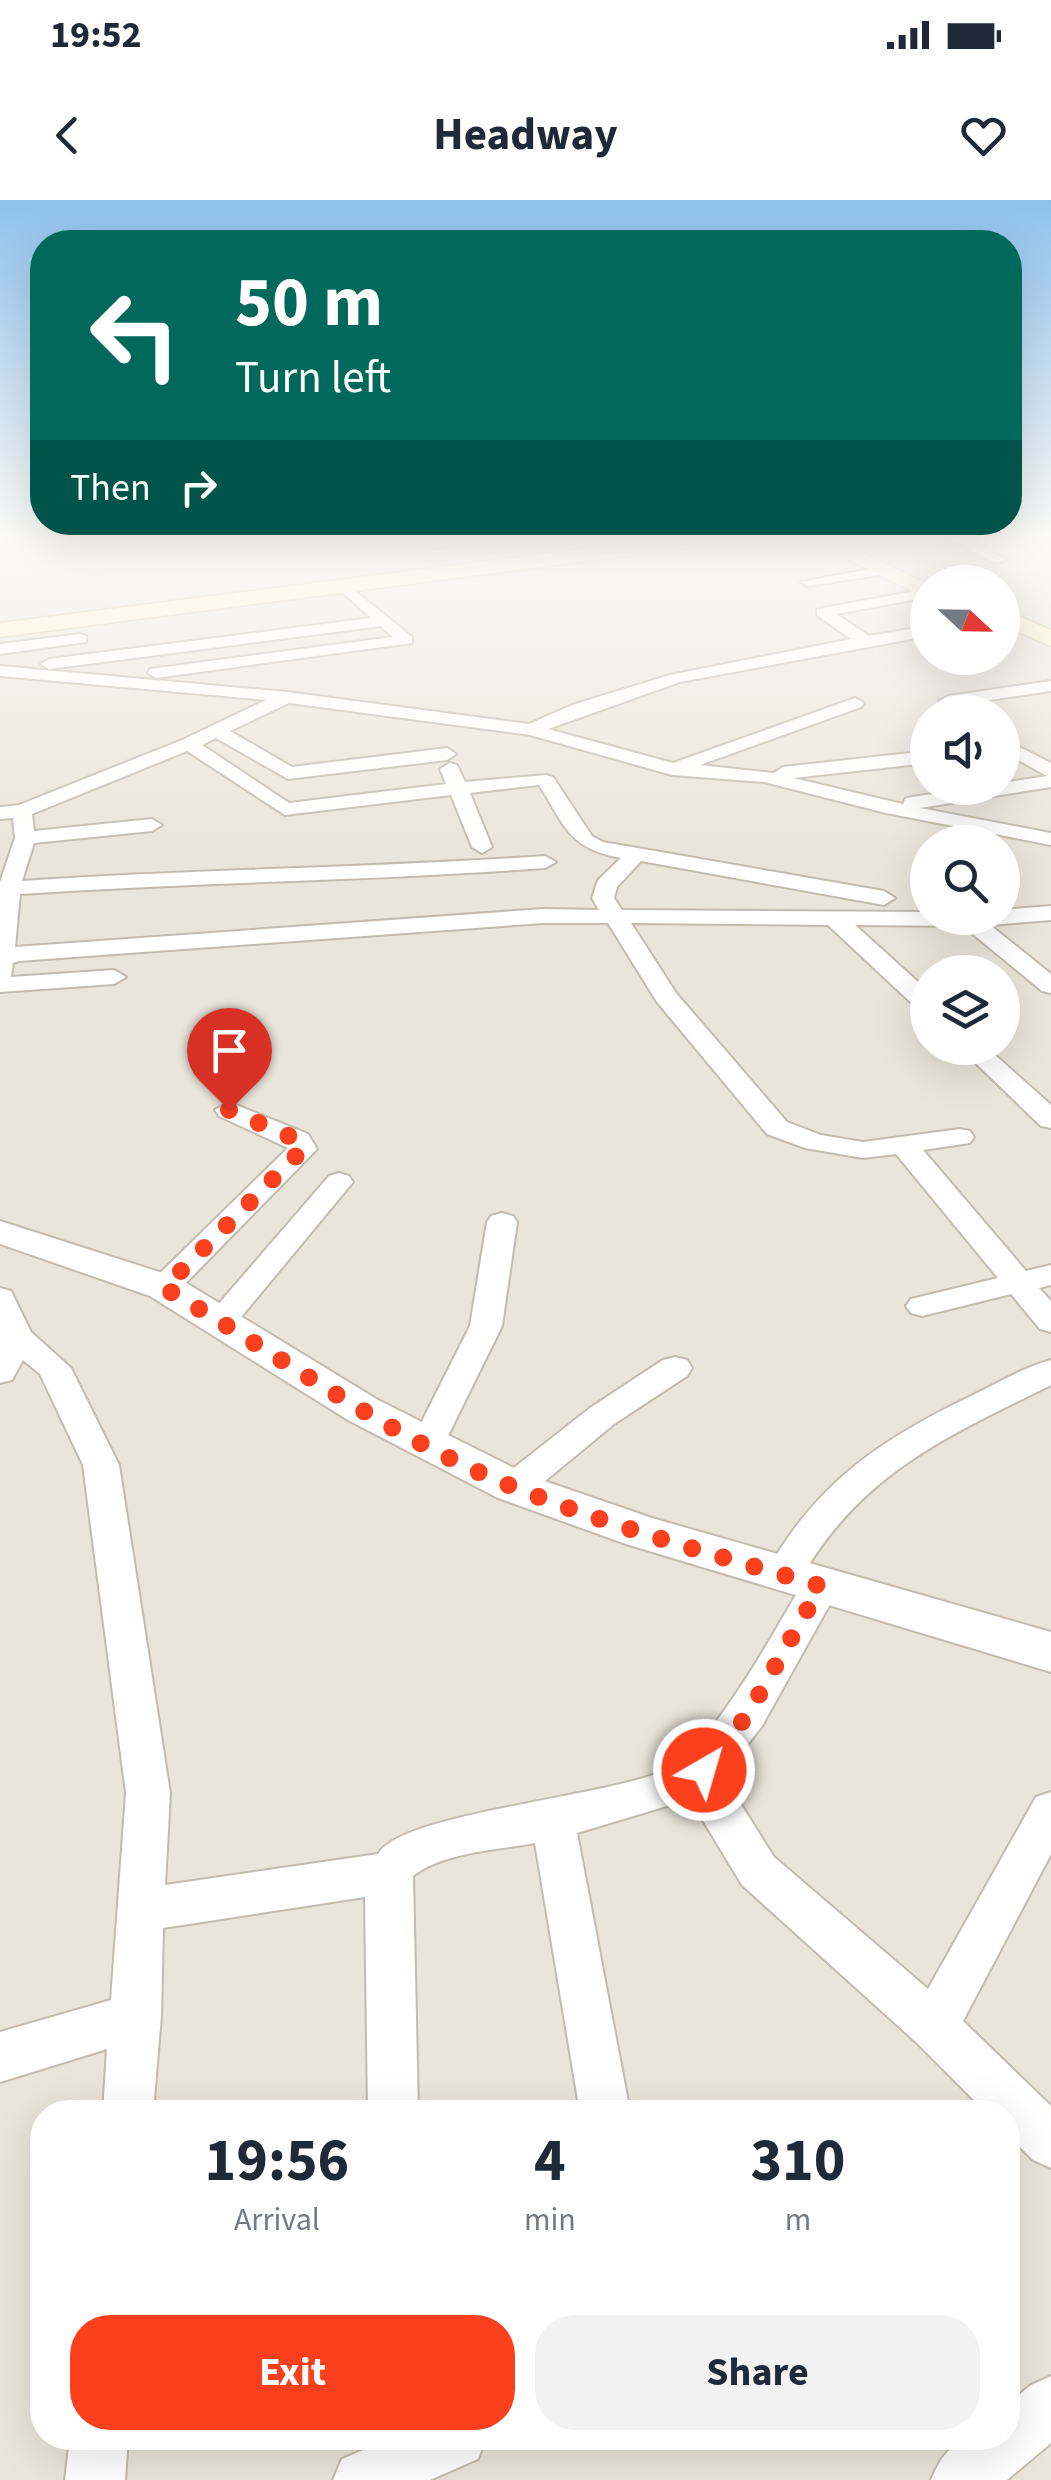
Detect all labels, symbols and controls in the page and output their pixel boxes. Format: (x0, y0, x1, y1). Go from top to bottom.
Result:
text: 19:52 (50, 8, 142, 62)
text: Headway (433, 103, 618, 167)
icon: back (40, 108, 95, 163)
icon: heart (956, 108, 1011, 163)
text: 50 m (235, 253, 383, 353)
icon: left (70, 270, 200, 400)
text: Turn left (235, 346, 391, 410)
icon: right (171, 460, 226, 515)
text: Then (70, 461, 151, 515)
north arrow (910, 565, 1020, 675)
map controls (910, 565, 1020, 1065)
button: sound (910, 695, 1020, 805)
button: search (910, 825, 1020, 935)
button: layers (910, 955, 1020, 1065)
pin (187, 1008, 272, 1111)
icon: arrive (202, 1023, 257, 1078)
position arrow (652, 1718, 756, 1822)
text: 19:56 (205, 2119, 349, 2204)
text: 4 (534, 2119, 566, 2204)
text: 310 (750, 2119, 845, 2204)
text: Arrival (234, 2197, 320, 2243)
text: min (524, 2197, 576, 2243)
text: m (785, 2197, 811, 2243)
button: Exit (70, 2315, 515, 2430)
button: Share (535, 2315, 980, 2430)

